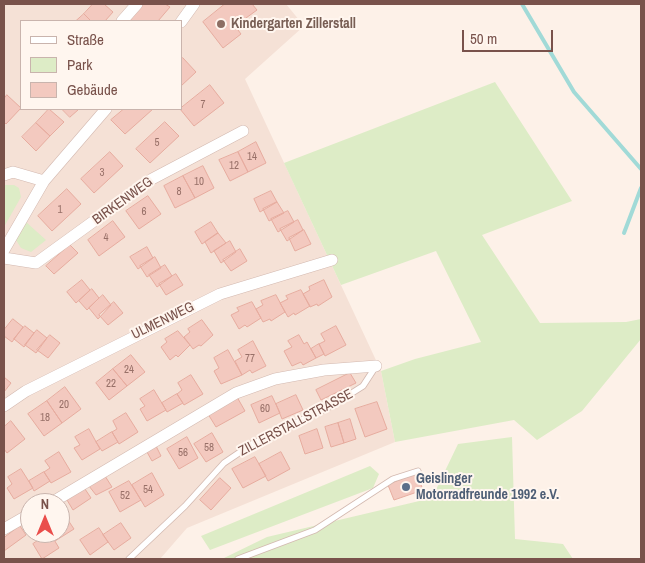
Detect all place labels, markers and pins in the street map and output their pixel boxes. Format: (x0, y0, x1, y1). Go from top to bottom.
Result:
place label: Kindergarten Zillerstall (231, 16, 356, 32)
marker: Kindergarten Zillerstall (215, 18, 227, 30)
place label: Geislinger Motorradfreunde 1992 e.V. (416, 471, 559, 504)
marker: Geislinger Motorradfreunde 1992 e.V. (400, 481, 412, 493)

